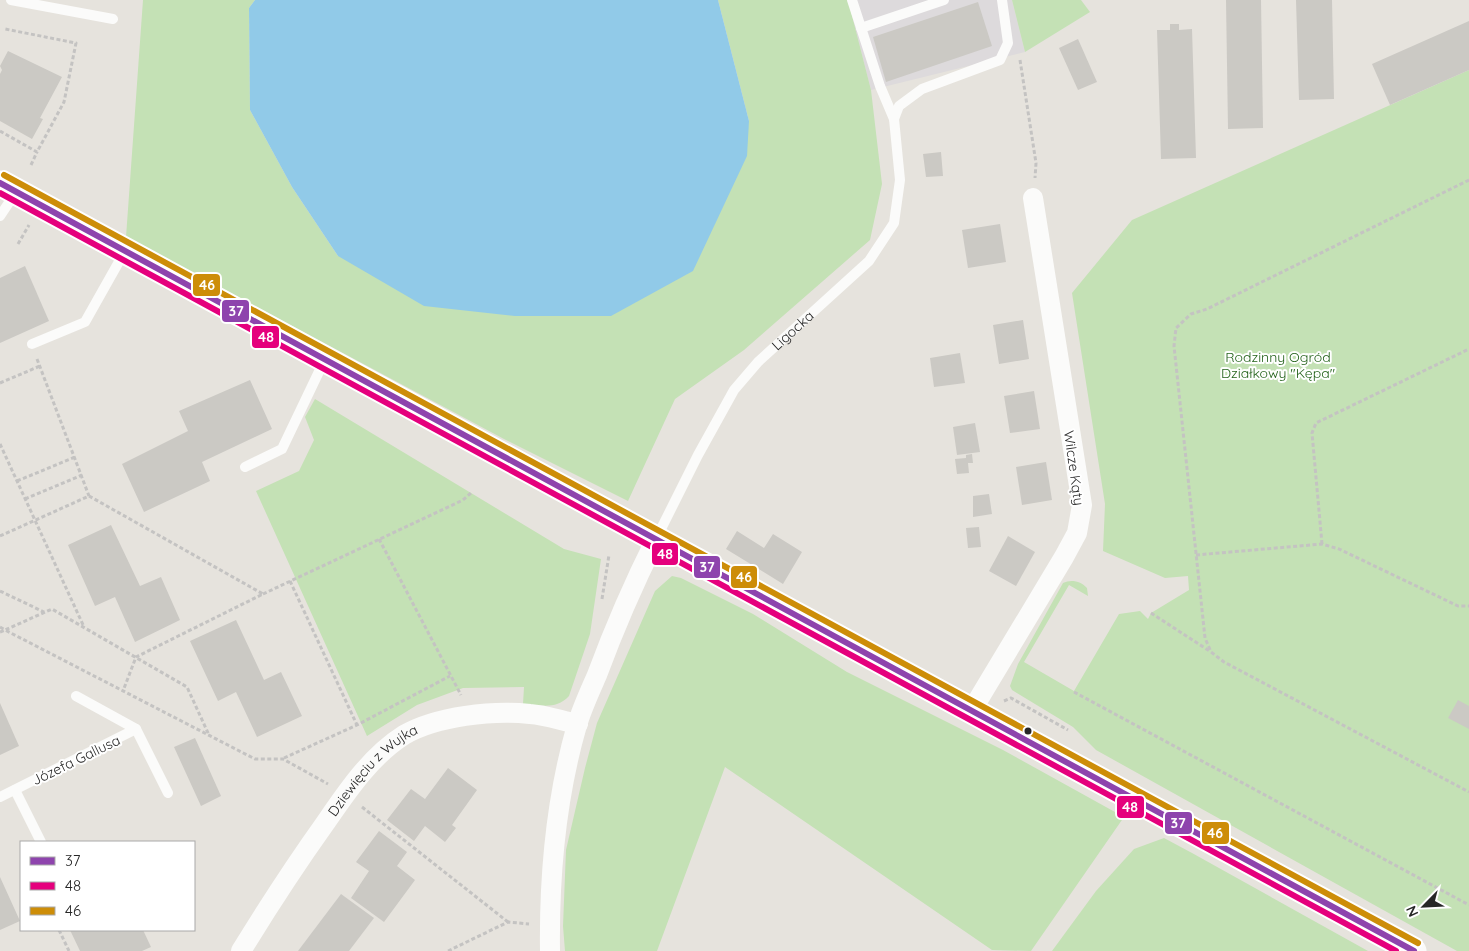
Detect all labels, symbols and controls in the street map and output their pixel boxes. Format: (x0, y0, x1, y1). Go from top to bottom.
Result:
line badge: 46 (192, 273, 221, 297)
text: 46 (199, 276, 215, 294)
line badge: 37 (221, 299, 250, 323)
text: 37 (228, 302, 244, 320)
street label: Ligocka (768, 307, 817, 354)
line badge: 48 (251, 325, 280, 349)
text: 48 (258, 328, 274, 346)
park label: Rodzinny Ogród Działkowy "Kępa" (1221, 348, 1335, 382)
street label: Wilcze Kąty (1060, 429, 1088, 507)
line badge: 48 (651, 542, 679, 566)
text: 48 (657, 545, 673, 563)
line badge: 37 (693, 555, 721, 579)
text: 37 (699, 558, 715, 576)
line badge: 46 (730, 565, 758, 589)
text: 46 (736, 568, 752, 586)
street label: Dziewięciu z Wujka (324, 721, 420, 820)
unlabelled marker (1023, 726, 1033, 736)
street label: Józefa Gallusa (29, 731, 123, 789)
line badge: 48 (1116, 795, 1145, 819)
text: 48 (1122, 798, 1138, 816)
line badge: 37 (1164, 811, 1193, 835)
text: 37 (1170, 814, 1186, 832)
line badge: 46 (1201, 821, 1230, 845)
text: 46 (1207, 824, 1223, 842)
legend (20, 841, 195, 931)
text: 37 (65, 851, 81, 870)
text: 48 (65, 876, 81, 895)
north arrow (1399, 881, 1449, 931)
text: 46 (65, 901, 81, 920)
text: N (1402, 903, 1422, 920)

